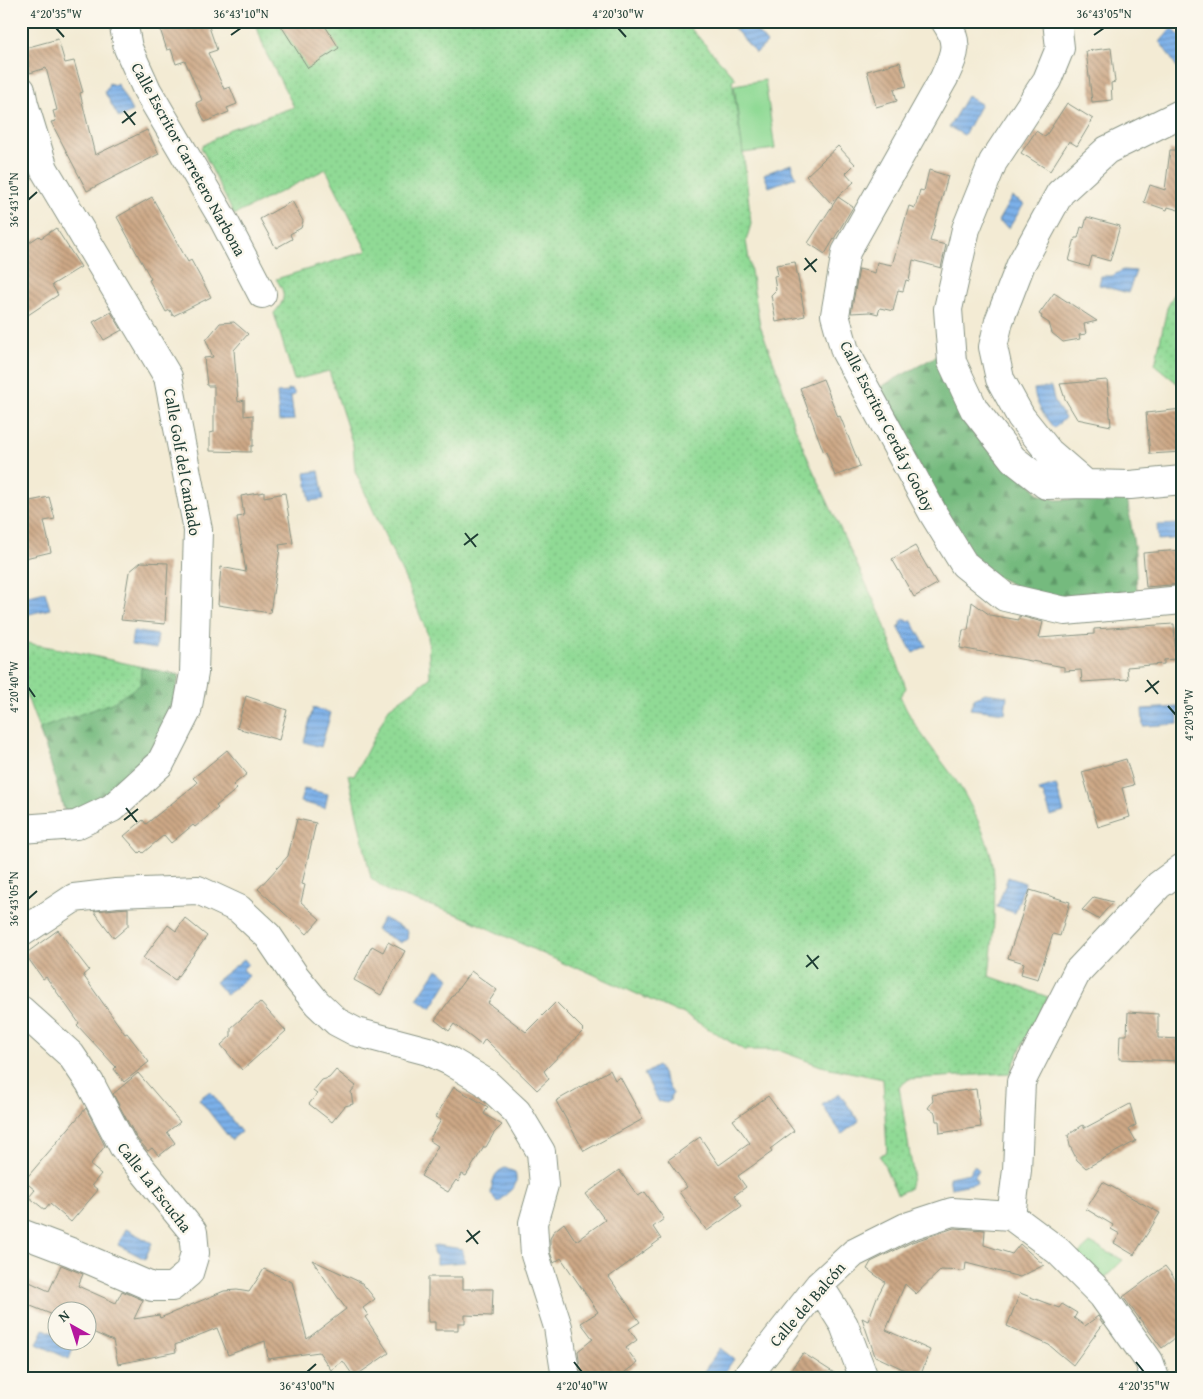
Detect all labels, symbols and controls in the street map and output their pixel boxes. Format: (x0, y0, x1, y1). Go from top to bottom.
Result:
text: 4°20'35"W (30, 5, 83, 22)
text: 36°43'10"N (213, 5, 269, 22)
text: 4°20'30"W (592, 5, 645, 22)
text: 36°43'05"N (1076, 5, 1132, 22)
street label: Calle Escritor Carretero Narbona (126, 58, 253, 261)
text: 36°43'10"N (5, 172, 22, 228)
street label: Calle Escritor Cerdá y Godoy (834, 336, 942, 516)
street label: Calle Golf del Candado (158, 386, 208, 538)
text: 4°20'40"W (5, 660, 22, 713)
text: 4°20'30"W (1180, 688, 1197, 741)
text: 36°43'05"N (5, 871, 22, 927)
street label: Calle La Escucha (112, 1137, 198, 1238)
street label: Calle del Balcón (763, 1256, 851, 1352)
north arrow (48, 1302, 98, 1352)
text: N (54, 1305, 74, 1327)
text: 36°43'00"N (279, 1377, 335, 1394)
text: 4°20'40"W (556, 1377, 609, 1394)
text: 4°20'35"W (1118, 1377, 1171, 1394)

